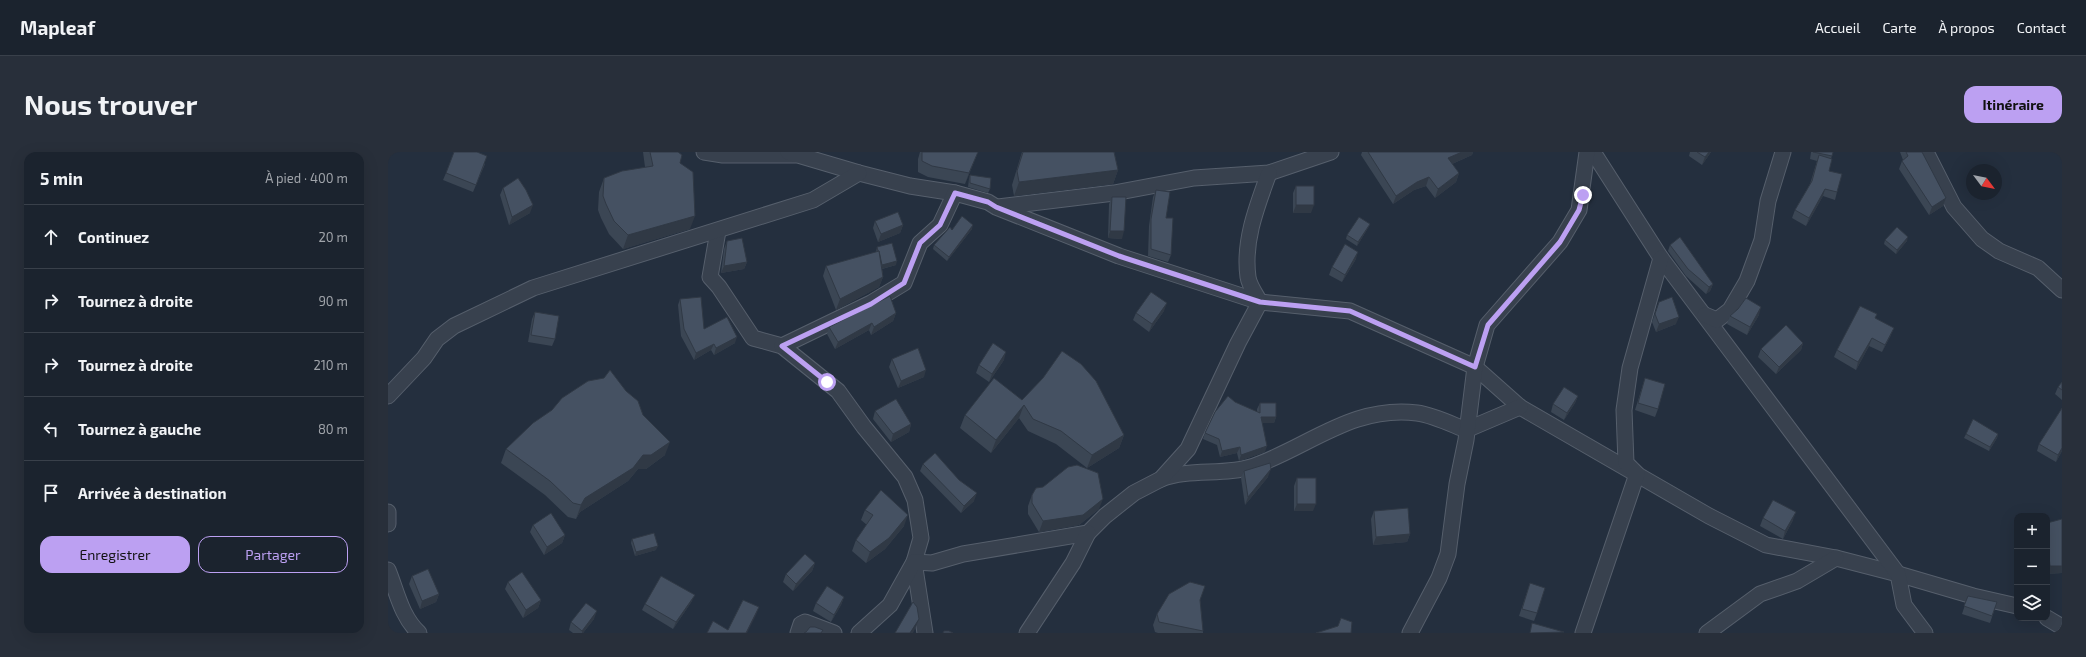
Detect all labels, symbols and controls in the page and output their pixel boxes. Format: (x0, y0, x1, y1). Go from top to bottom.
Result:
text: Mapleaf (20, 16, 95, 39)
text: Accueil (1815, 19, 1860, 36)
text: Carte (1882, 19, 1917, 36)
text: À propos (1939, 19, 1995, 36)
text: Contact (2017, 19, 2066, 36)
button: Itinéraire (1964, 86, 2062, 123)
text: Nous trouver (24, 87, 197, 121)
north arrow (1966, 164, 2002, 200)
text: 5 min (40, 168, 83, 188)
text: À pied · 400 m (265, 170, 348, 186)
route end (1574, 186, 1592, 204)
icon: ahead (40, 226, 62, 248)
text: Continuez (78, 228, 149, 246)
text: 20 m (319, 229, 348, 245)
icon: right (40, 290, 62, 312)
text: Tournez à droite (78, 292, 193, 310)
text: 90 m (318, 293, 348, 309)
icon: right (40, 354, 62, 376)
text: Tournez à droite (78, 356, 193, 374)
text: 210 m (313, 357, 348, 373)
route start (818, 373, 836, 391)
icon: left (40, 418, 62, 440)
text: Tournez à gauche (78, 420, 201, 438)
text: 80 m (318, 421, 348, 437)
icon: arrive (40, 482, 62, 504)
text: Arrivée à destination (78, 484, 226, 502)
map controls (2014, 513, 2050, 621)
button: + (2014, 513, 2050, 549)
button: Enregistrer (40, 536, 190, 573)
button: Partager (198, 536, 348, 573)
button: − (2014, 549, 2050, 585)
button: layers (2014, 585, 2050, 621)

